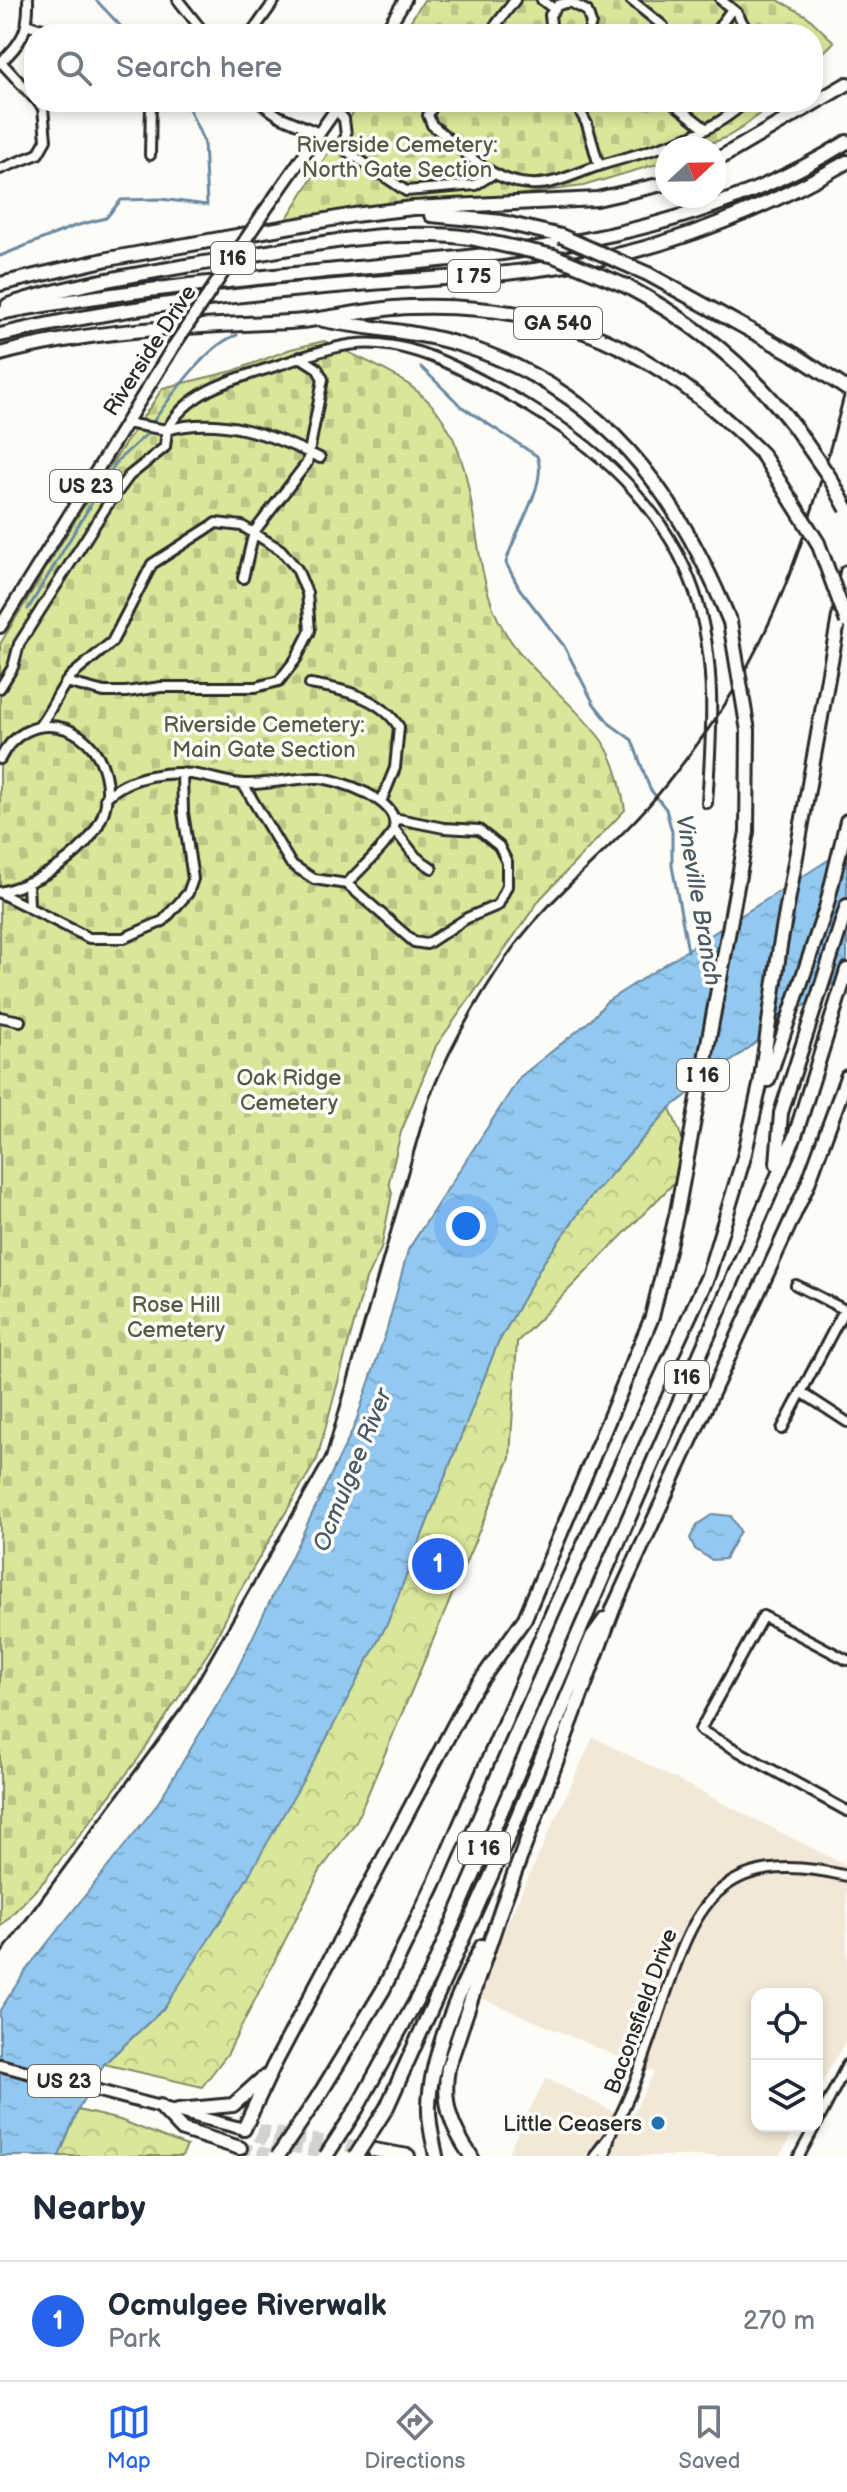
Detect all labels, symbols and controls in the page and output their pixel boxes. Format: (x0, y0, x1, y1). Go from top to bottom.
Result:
search box (24, 24, 823, 112)
icon: search (52, 46, 96, 90)
text: Search here (116, 50, 282, 86)
park label: Riverside Cemetery: North Gate Section (296, 132, 498, 184)
north arrow (655, 136, 727, 208)
road number: I16 (211, 242, 255, 274)
road number: I 75 (448, 260, 500, 292)
street label: Riverside Drive (98, 280, 203, 421)
road number: GA 540 (514, 307, 602, 339)
road number: US 23 (50, 470, 122, 502)
park label: Riverside Cemetery: Main Gate Section (163, 712, 365, 764)
water label: Vineville Branch (669, 812, 728, 988)
road number: I 16 (677, 1059, 729, 1091)
park label: Oak Ridge Cemetery (237, 1065, 341, 1117)
your location (446, 1206, 486, 1246)
park label: Rose Hill Cemetery (127, 1292, 225, 1344)
road number: I16 (665, 1361, 709, 1393)
water label: Ocmulgee River (307, 1382, 399, 1556)
pin: 1 (412, 1534, 464, 1594)
road number: I 16 (458, 1832, 510, 1864)
street label: Baconsfield Drive (599, 1925, 684, 2098)
map controls (751, 1988, 823, 2132)
button: locate (751, 1988, 823, 2060)
button: layers (751, 2060, 823, 2132)
road number: US 23 (28, 2065, 100, 2097)
place label: Little Ceasers (503, 2111, 642, 2138)
marker: Little Ceasers (649, 2114, 667, 2132)
text: Nearby (32, 2188, 146, 2229)
text: Ocmulgee Riverwalk (108, 2288, 386, 2324)
text: 1 (53, 2306, 63, 2337)
text: 270 m (743, 2306, 815, 2337)
text: Park (108, 2324, 160, 2355)
tab: Map (107, 2400, 151, 2475)
tab: Directions (364, 2400, 465, 2475)
tab: Saved (679, 2400, 740, 2475)

